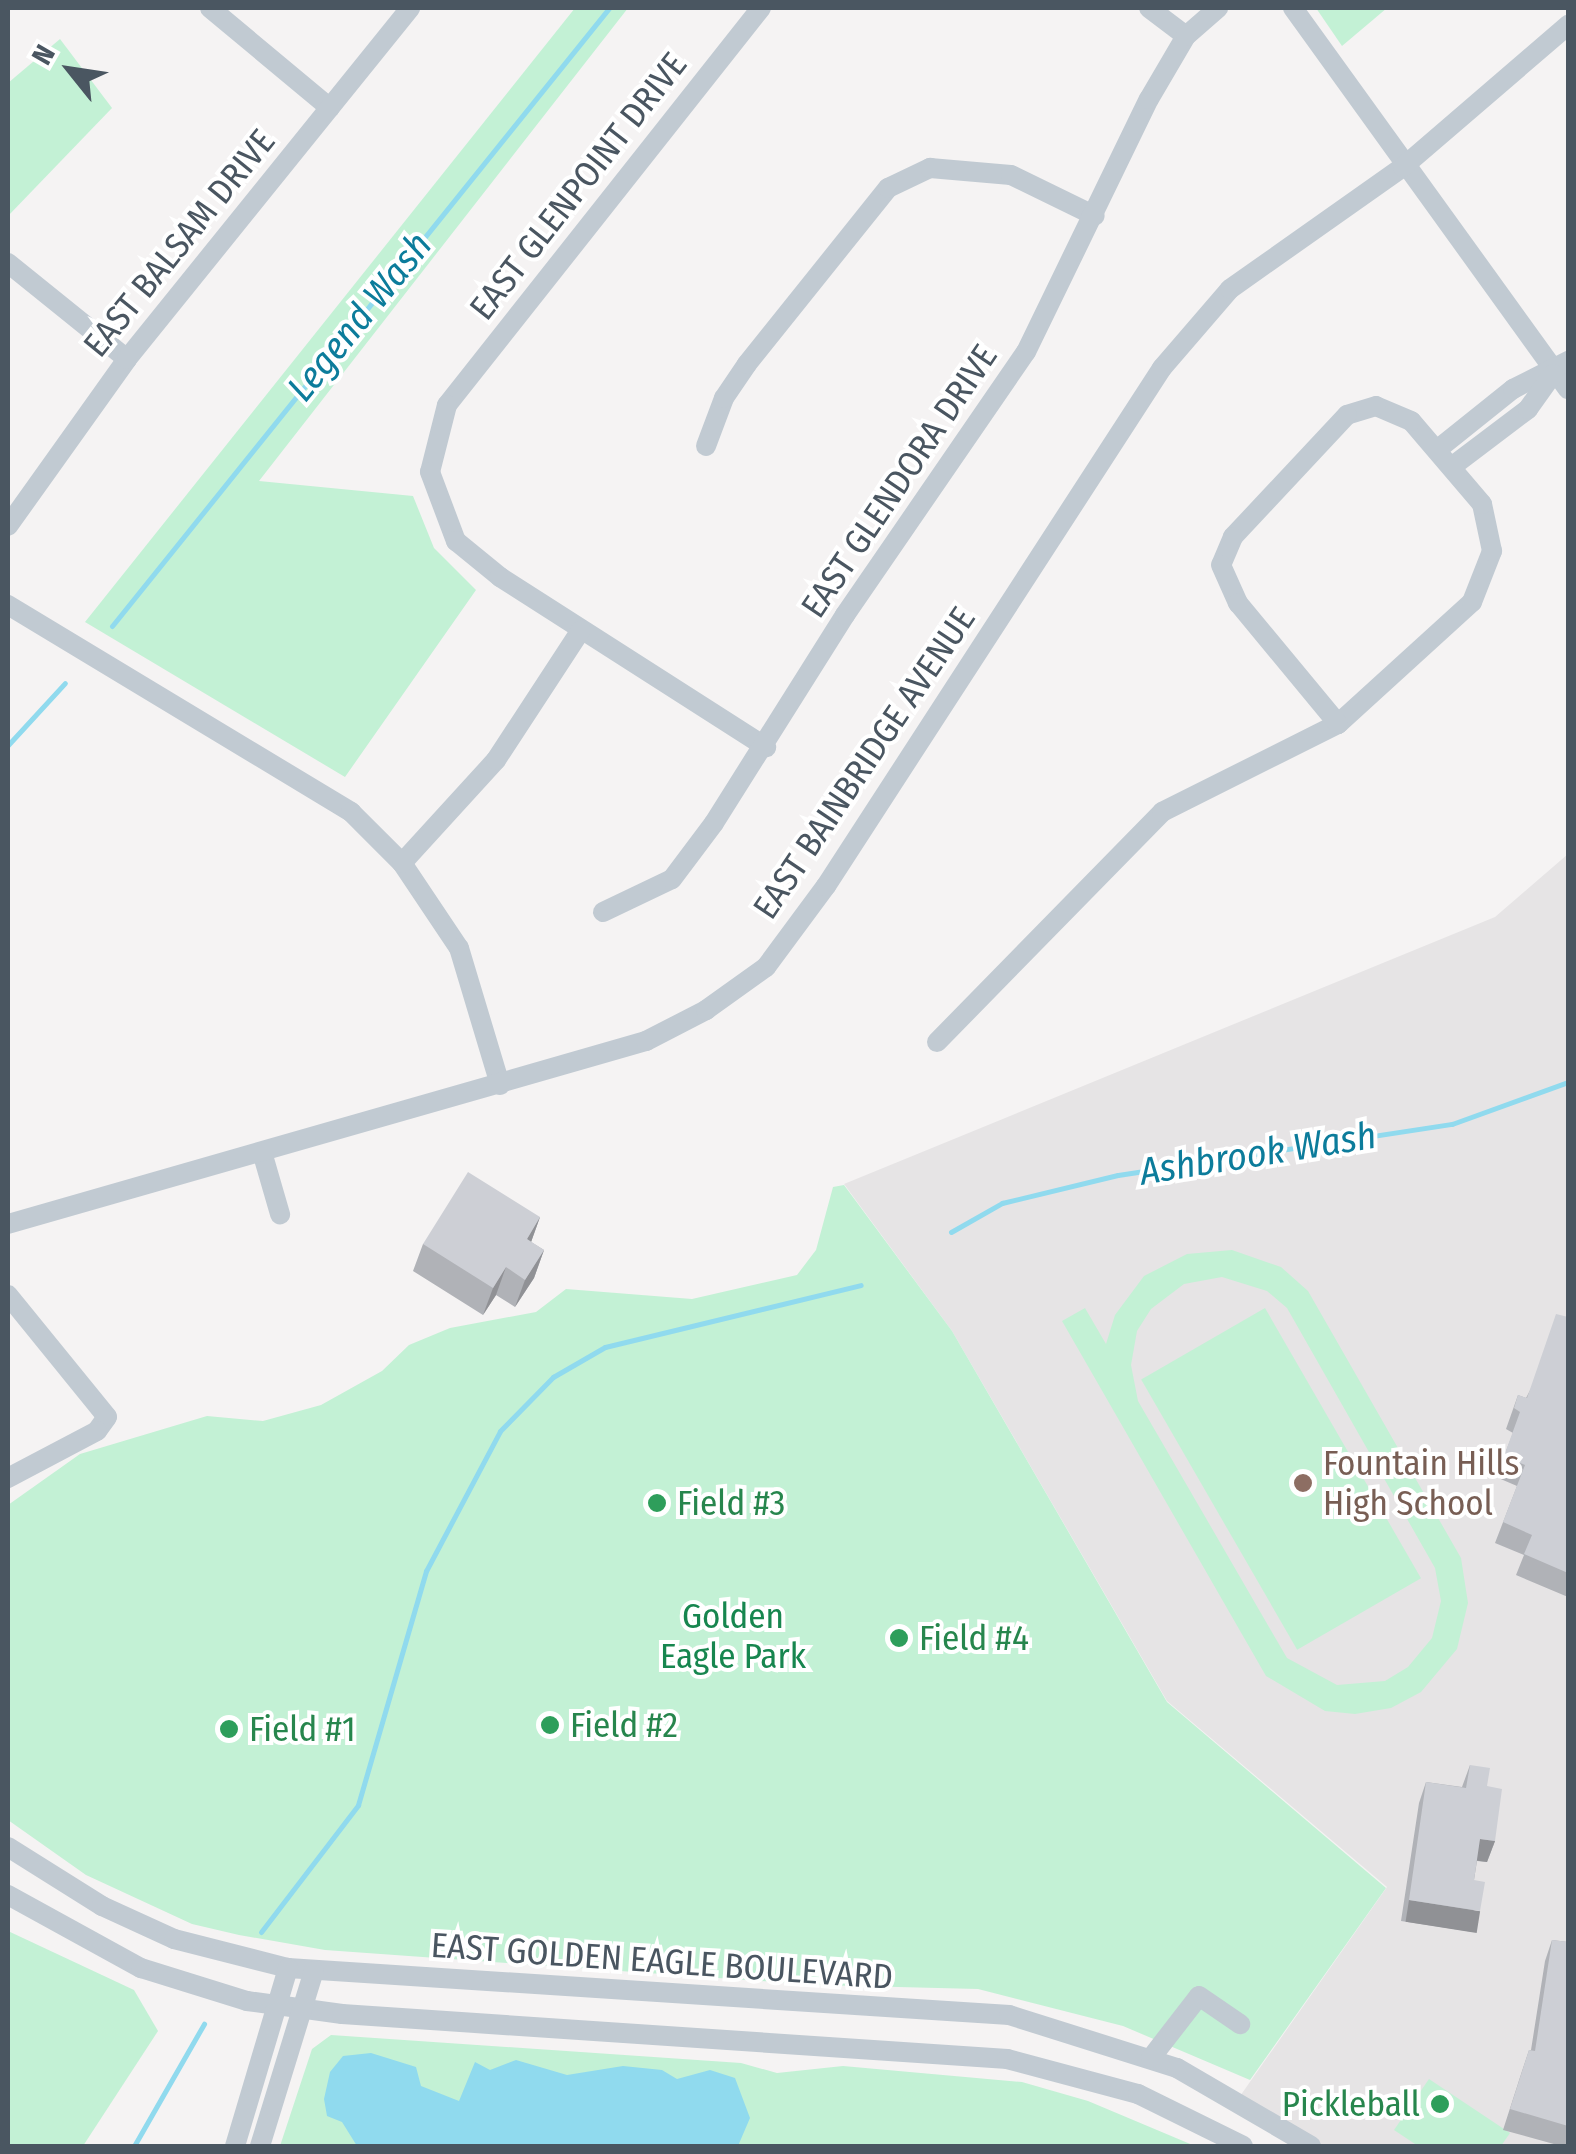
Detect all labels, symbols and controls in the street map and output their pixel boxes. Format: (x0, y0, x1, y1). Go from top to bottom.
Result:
north arrow (20, 20, 120, 120)
text: N (25, 39, 62, 70)
street label: EAST GLENPOINT DRIVE (461, 44, 695, 328)
street label: EAST BALSAM DRIVE (75, 121, 283, 365)
water label: Legend Wash (278, 223, 442, 411)
street label: EAST GLENDORA DRIVE (792, 337, 1006, 625)
street label: EAST BAINBRIDGE AVENUE (744, 599, 984, 927)
water label: Ashbrook Wash (1137, 1113, 1379, 1195)
place label: Fountain Hills High School (1323, 1442, 1520, 1524)
marker: Fountain Hills High School (1292, 1472, 1314, 1494)
place label: Field #3 (677, 1482, 785, 1524)
marker: Field #3 (646, 1492, 668, 1514)
park label: Golden Eagle Park (660, 1595, 806, 1677)
place label: Field #4 (919, 1617, 1029, 1659)
marker: Field #4 (888, 1627, 910, 1649)
place label: Field #2 (570, 1704, 678, 1746)
place label: Field #1 (249, 1708, 356, 1750)
marker: Field #2 (539, 1714, 561, 1736)
marker: Field #1 (218, 1718, 240, 1740)
street label: EAST GOLDEN EAGLE BOULEVARD (430, 1924, 894, 1998)
place label: Pickleball (1282, 2083, 1420, 2125)
marker: Pickleball (1429, 2093, 1451, 2115)

